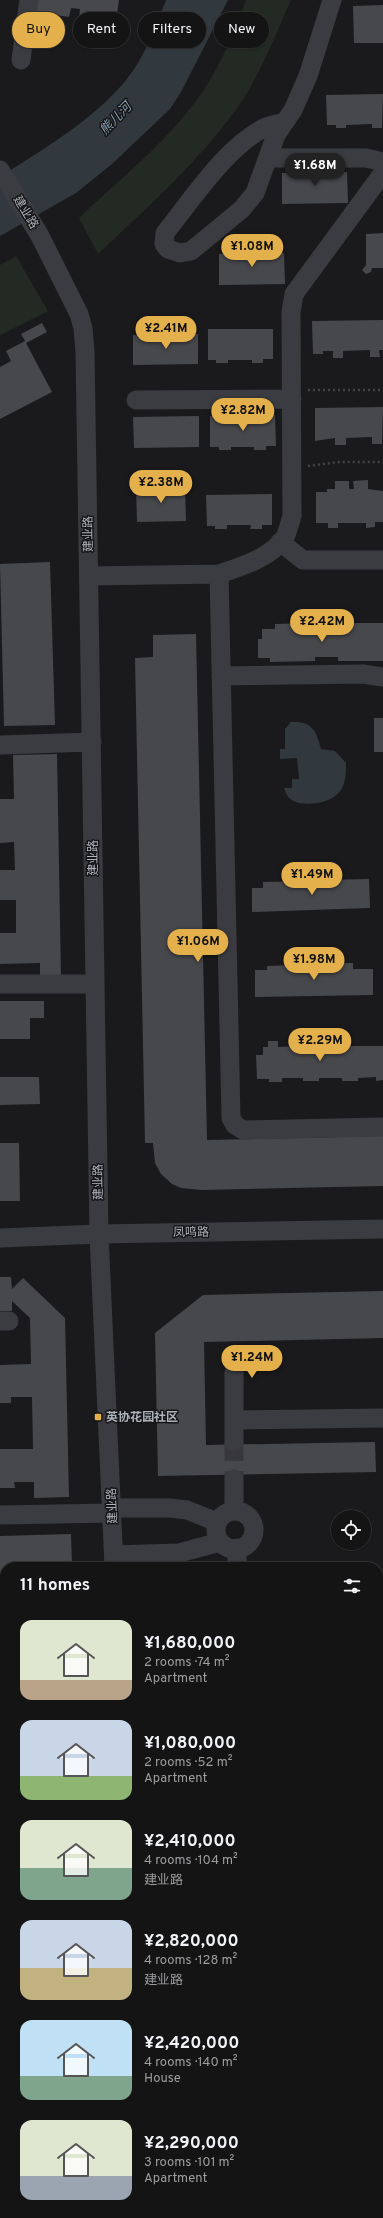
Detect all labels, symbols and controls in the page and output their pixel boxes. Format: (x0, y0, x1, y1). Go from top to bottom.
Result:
chip: Buy (12, 12, 65, 48)
chip: Rent (73, 12, 130, 48)
chip: Filters (138, 12, 206, 48)
chip: New (214, 12, 269, 48)
water label: 熊儿河 (96, 97, 138, 139)
pin: ¥1.68M (282, 153, 348, 187)
text: ¥1.68M (294, 158, 336, 174)
street label: 建业路 (9, 193, 41, 232)
pin: ¥1.08M (219, 234, 285, 268)
text: ¥1.08M (230, 239, 274, 255)
pin: ¥2.41M (133, 316, 199, 350)
text: ¥2.41M (144, 321, 188, 337)
pin: ¥2.82M (210, 398, 276, 432)
text: ¥2.82M (220, 403, 266, 419)
pin: ¥2.38M (128, 470, 194, 504)
text: ¥2.38M (138, 475, 184, 491)
street label: 建业路 (81, 516, 97, 552)
pin: ¥2.42M (289, 609, 355, 643)
text: ¥2.42M (299, 614, 345, 630)
street label: 建业路 (86, 840, 102, 876)
pin: ¥1.49M (279, 862, 345, 896)
text: ¥1.49M (290, 867, 334, 883)
pin: ¥1.06M (165, 929, 231, 963)
text: ¥1.06M (176, 934, 220, 950)
pin: ¥1.98M (281, 947, 347, 981)
text: ¥1.98M (293, 952, 335, 968)
pin: ¥2.29M (287, 1028, 353, 1062)
text: ¥2.29M (297, 1033, 343, 1049)
street label: 建业路 (91, 1164, 107, 1200)
street label: 凤鸣路 (173, 1225, 209, 1241)
pin: ¥1.24M (219, 1345, 285, 1379)
text: ¥1.24M (230, 1350, 274, 1366)
place label: 英协花园社区 (106, 1410, 178, 1426)
marker: 英协花园社区 (93, 1412, 103, 1422)
street label: 建业路 (104, 1488, 122, 1524)
map controls (331, 1510, 371, 1550)
button: locate (331, 1510, 371, 1550)
text: 11 homes (20, 1575, 90, 1597)
icon: filters (341, 1575, 363, 1597)
text: ¥1,680,000 (144, 1633, 235, 1655)
icon: home (52, 1636, 100, 1684)
text: 2 rooms · 74 m² (144, 1655, 229, 1671)
text: Apartment (144, 1671, 207, 1687)
text: ¥1,080,000 (144, 1733, 236, 1755)
icon: home (52, 1736, 100, 1784)
text: 2 rooms · 52 m² (144, 1755, 232, 1771)
text: Apartment (144, 1771, 207, 1787)
text: ¥2,410,000 (144, 1831, 236, 1853)
icon: home (52, 1836, 100, 1884)
text: 4 rooms · 104 m² (144, 1853, 238, 1869)
text: 建业路 (144, 1873, 183, 1889)
text: ¥2,820,000 (144, 1931, 239, 1953)
icon: home (52, 1936, 100, 1984)
text: 4 rooms · 128 m² (144, 1953, 237, 1969)
text: 建业路 (144, 1973, 183, 1989)
text: ¥2,420,000 (144, 2033, 239, 2055)
icon: home (52, 2036, 100, 2084)
text: 4 rooms · 140 m² (144, 2055, 238, 2071)
text: House (144, 2071, 181, 2087)
text: ¥2,290,000 (144, 2133, 239, 2155)
icon: home (52, 2136, 100, 2184)
text: 3 rooms · 101 m² (144, 2155, 234, 2171)
text: Apartment (144, 2171, 207, 2187)

